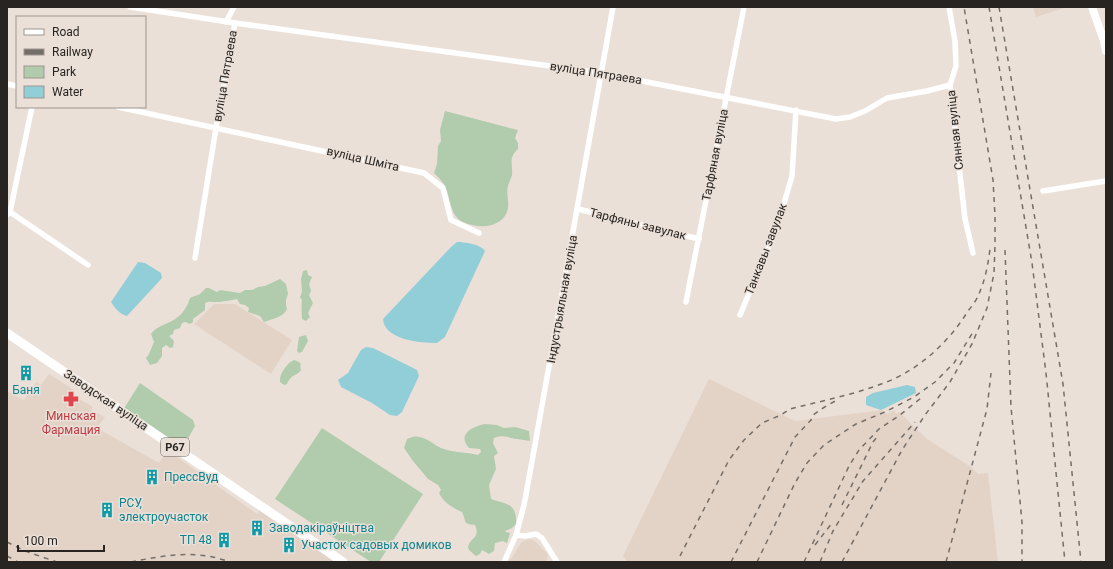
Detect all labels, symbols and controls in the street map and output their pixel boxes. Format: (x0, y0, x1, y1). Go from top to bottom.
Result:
legend (16, 16, 146, 108)
text: Road (52, 25, 80, 39)
street label: вуліца Пятраева (210, 29, 240, 123)
text: Railway (52, 45, 93, 59)
street label: вуліца Пятраева (549, 59, 643, 87)
text: Park (52, 65, 77, 79)
text: Water (52, 85, 83, 99)
street label: Сянная вуліца (944, 89, 966, 171)
street label: Тарфяная вуліца (699, 108, 731, 202)
street label: вуліца Шміта (325, 144, 401, 174)
street label: Танкавы завулак (742, 201, 790, 297)
street label: Тарфяны завулак (588, 205, 688, 243)
street label: Індустрыяльная вуліца (544, 234, 580, 364)
building icon: Баня (17, 364, 35, 382)
street label: Заводская вуліца (61, 367, 151, 433)
place label: Баня (12, 383, 40, 397)
pharmacy icon: Минская Фармация (62, 390, 80, 408)
place label: Минская Фармация (42, 409, 100, 437)
road number: Р67 (161, 438, 189, 456)
building icon: ПрессВуд (143, 468, 161, 486)
place label: ПрессВуд (164, 470, 218, 484)
place label: РСУ, электроучасток (119, 496, 209, 524)
building icon: РСУ, электроучасток (98, 501, 116, 519)
building icon: Заводакіраўніцтва (248, 519, 266, 537)
place label: Заводакіраўніцтва (269, 521, 374, 535)
scale bar (18, 527, 104, 553)
building icon: ТП 48 (215, 531, 233, 549)
place label: ТП 48 (180, 533, 212, 547)
text: 100 m (24, 534, 58, 548)
building icon: Участок садовых домиков (280, 536, 298, 554)
place label: Участок садовых домиков (301, 538, 452, 552)

